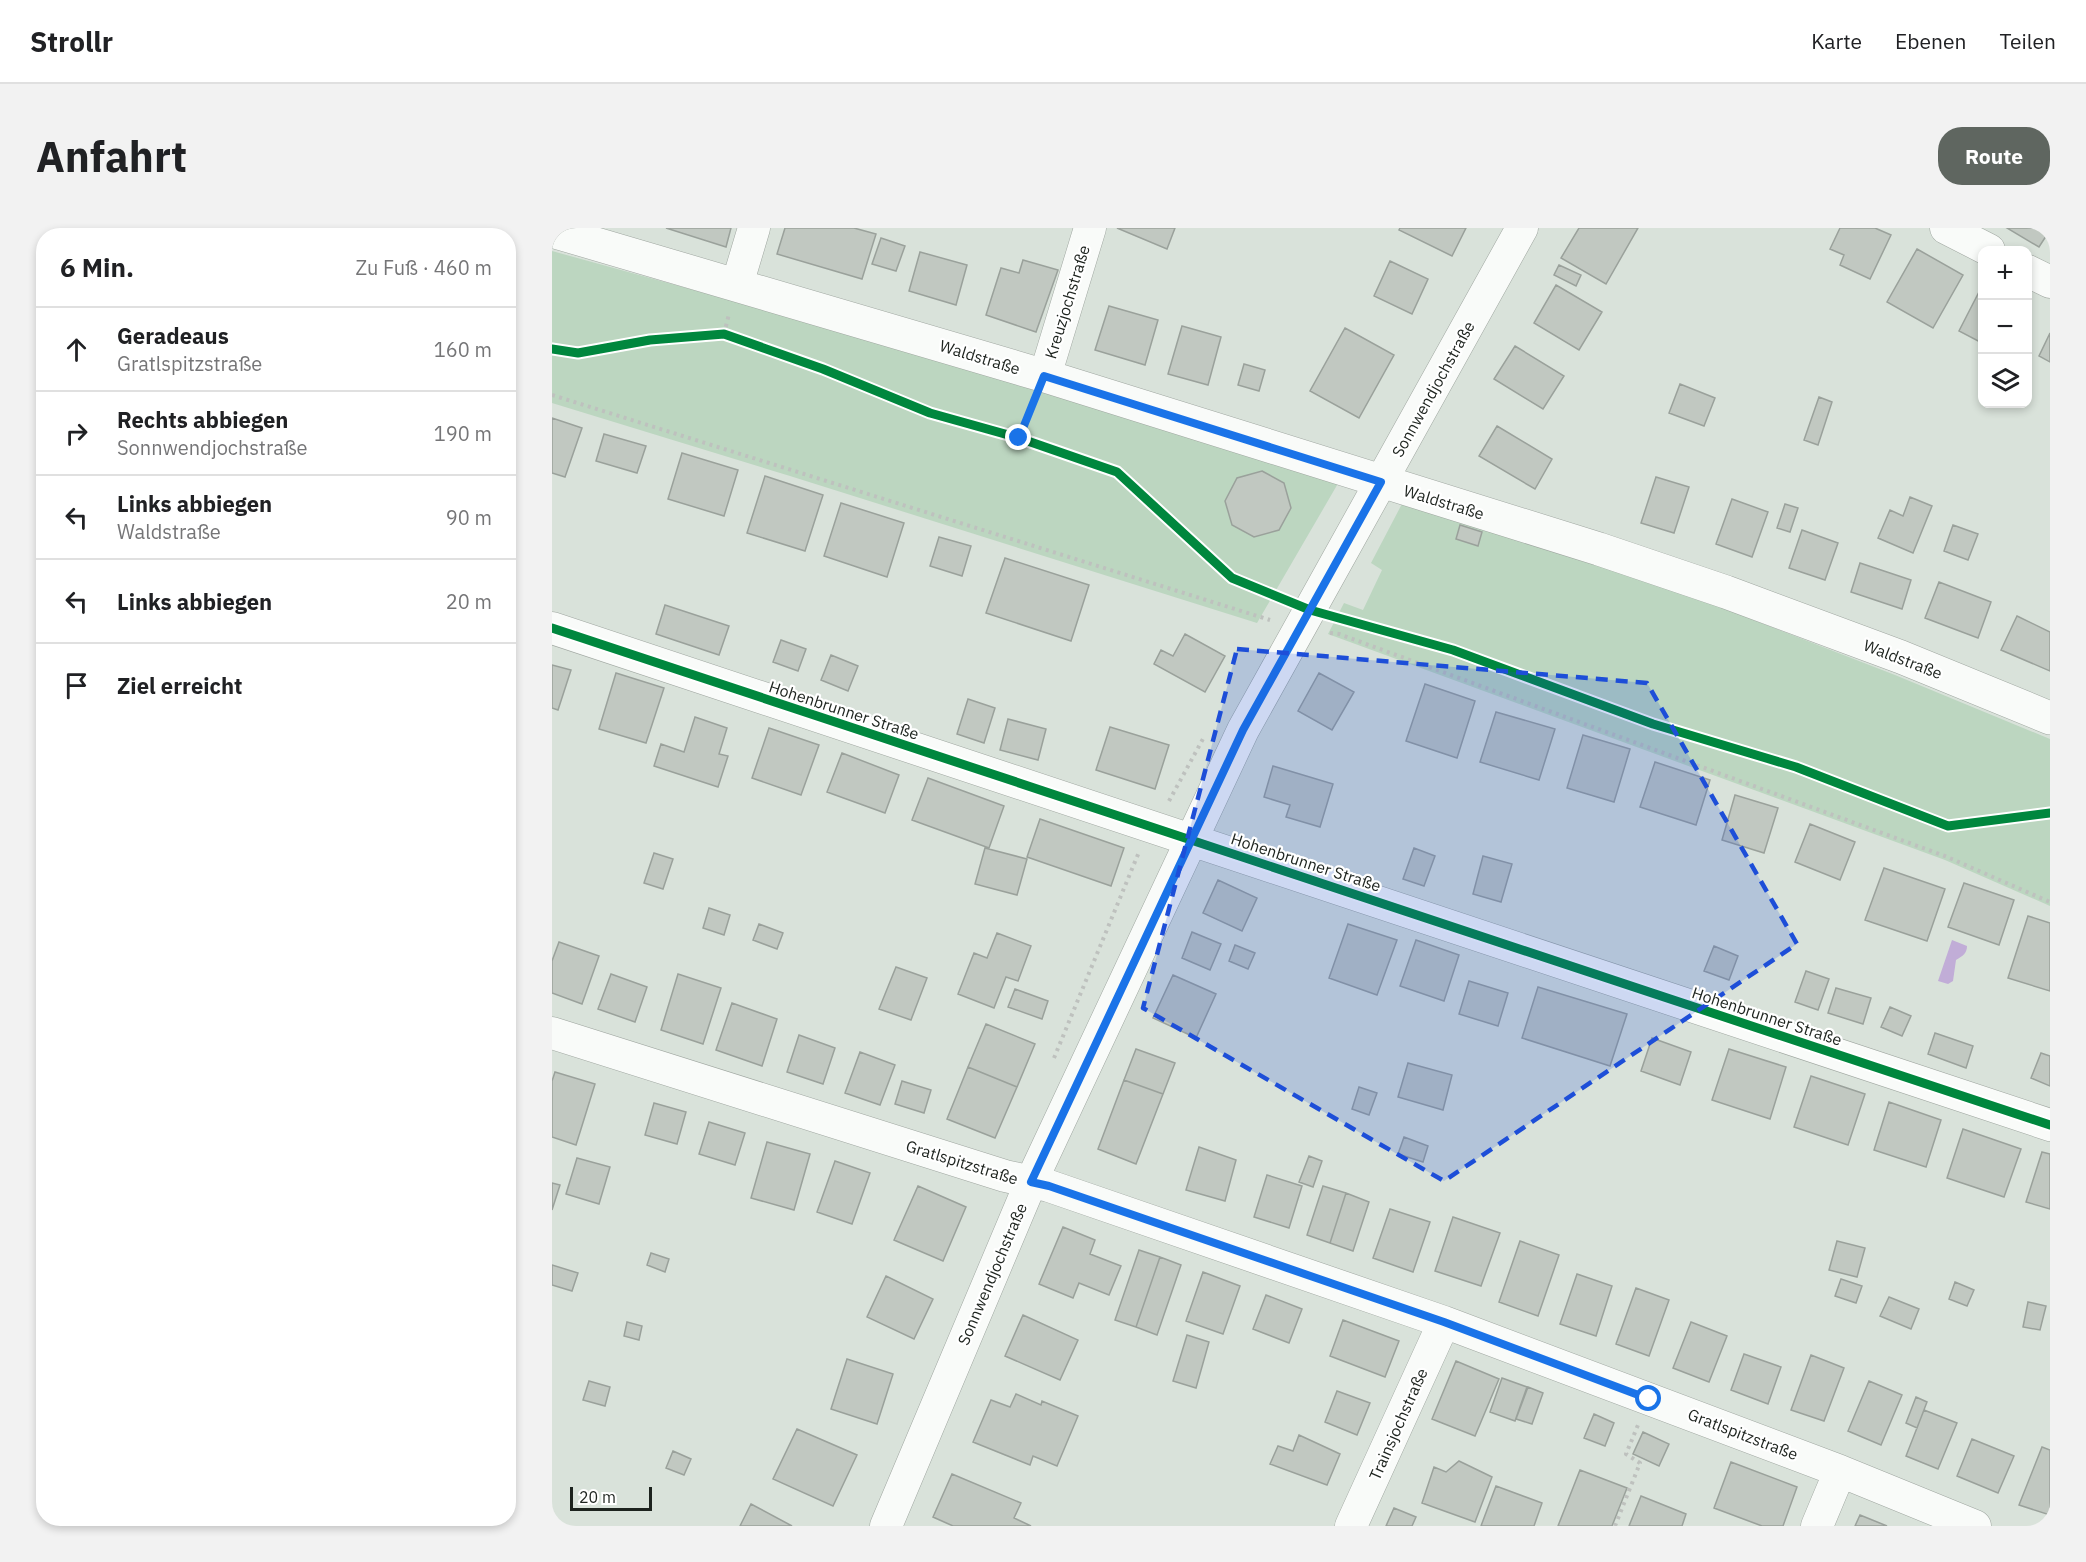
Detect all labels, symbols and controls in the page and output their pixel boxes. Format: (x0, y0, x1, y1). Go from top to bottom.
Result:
text: Strollr (30, 23, 113, 60)
text: Karte (1811, 27, 1862, 55)
text: Ebenen (1895, 27, 1966, 55)
text: Teilen (1999, 27, 2056, 55)
button: Route (1938, 127, 2050, 185)
text: Anfahrt (36, 129, 187, 184)
street label: Kreuzjochstraße (1040, 243, 1094, 361)
map controls (1978, 246, 2032, 408)
button: + (1978, 246, 2032, 300)
text: 6 Min. (60, 250, 134, 284)
text: Zu Fuß · 460 m (355, 254, 492, 281)
button: − (1978, 300, 2032, 354)
street label: Sonnwendjochstraße (1387, 317, 1479, 461)
text: Geradeaus (117, 321, 229, 350)
icon: ahead (60, 333, 93, 366)
street label: Waldstraße (937, 335, 1023, 379)
text: 160 m (434, 336, 492, 363)
text: Gratlspitzstraße (117, 350, 262, 377)
button: layers (1978, 354, 2032, 408)
text: Rechts abbiegen (117, 405, 288, 434)
icon: right (60, 417, 93, 450)
text: 190 m (434, 420, 492, 447)
route end (1005, 424, 1031, 450)
text: Sonnwendjochstraße (117, 434, 308, 461)
street label: Waldstraße (1401, 480, 1487, 524)
text: Links abbiegen (117, 489, 272, 518)
icon: left (60, 501, 93, 534)
text: 90 m (446, 504, 492, 531)
text: Waldstraße (117, 518, 221, 545)
icon: left (60, 585, 93, 618)
text: Links abbiegen (117, 587, 272, 616)
text: 20 m (446, 588, 492, 615)
street label: Waldstraße (1861, 635, 1945, 683)
icon: arrive (60, 669, 93, 702)
text: Ziel erreicht (117, 671, 242, 700)
street label: Hohenbrunner Straße (767, 676, 922, 744)
street label: Hohenbrunner Straße (1229, 828, 1384, 896)
street label: Hohenbrunner Straße (1690, 982, 1845, 1050)
street label: Gratlspitzstraße (903, 1135, 1021, 1189)
street label: Sonnwendjochstraße (953, 1200, 1031, 1348)
street label: Trainsjochstraße (1364, 1365, 1432, 1483)
route start (1635, 1385, 1661, 1411)
street label: Gratlspitzstraße (1685, 1404, 1801, 1464)
scale bar (570, 1484, 652, 1512)
text: 20 m (579, 1487, 616, 1507)

